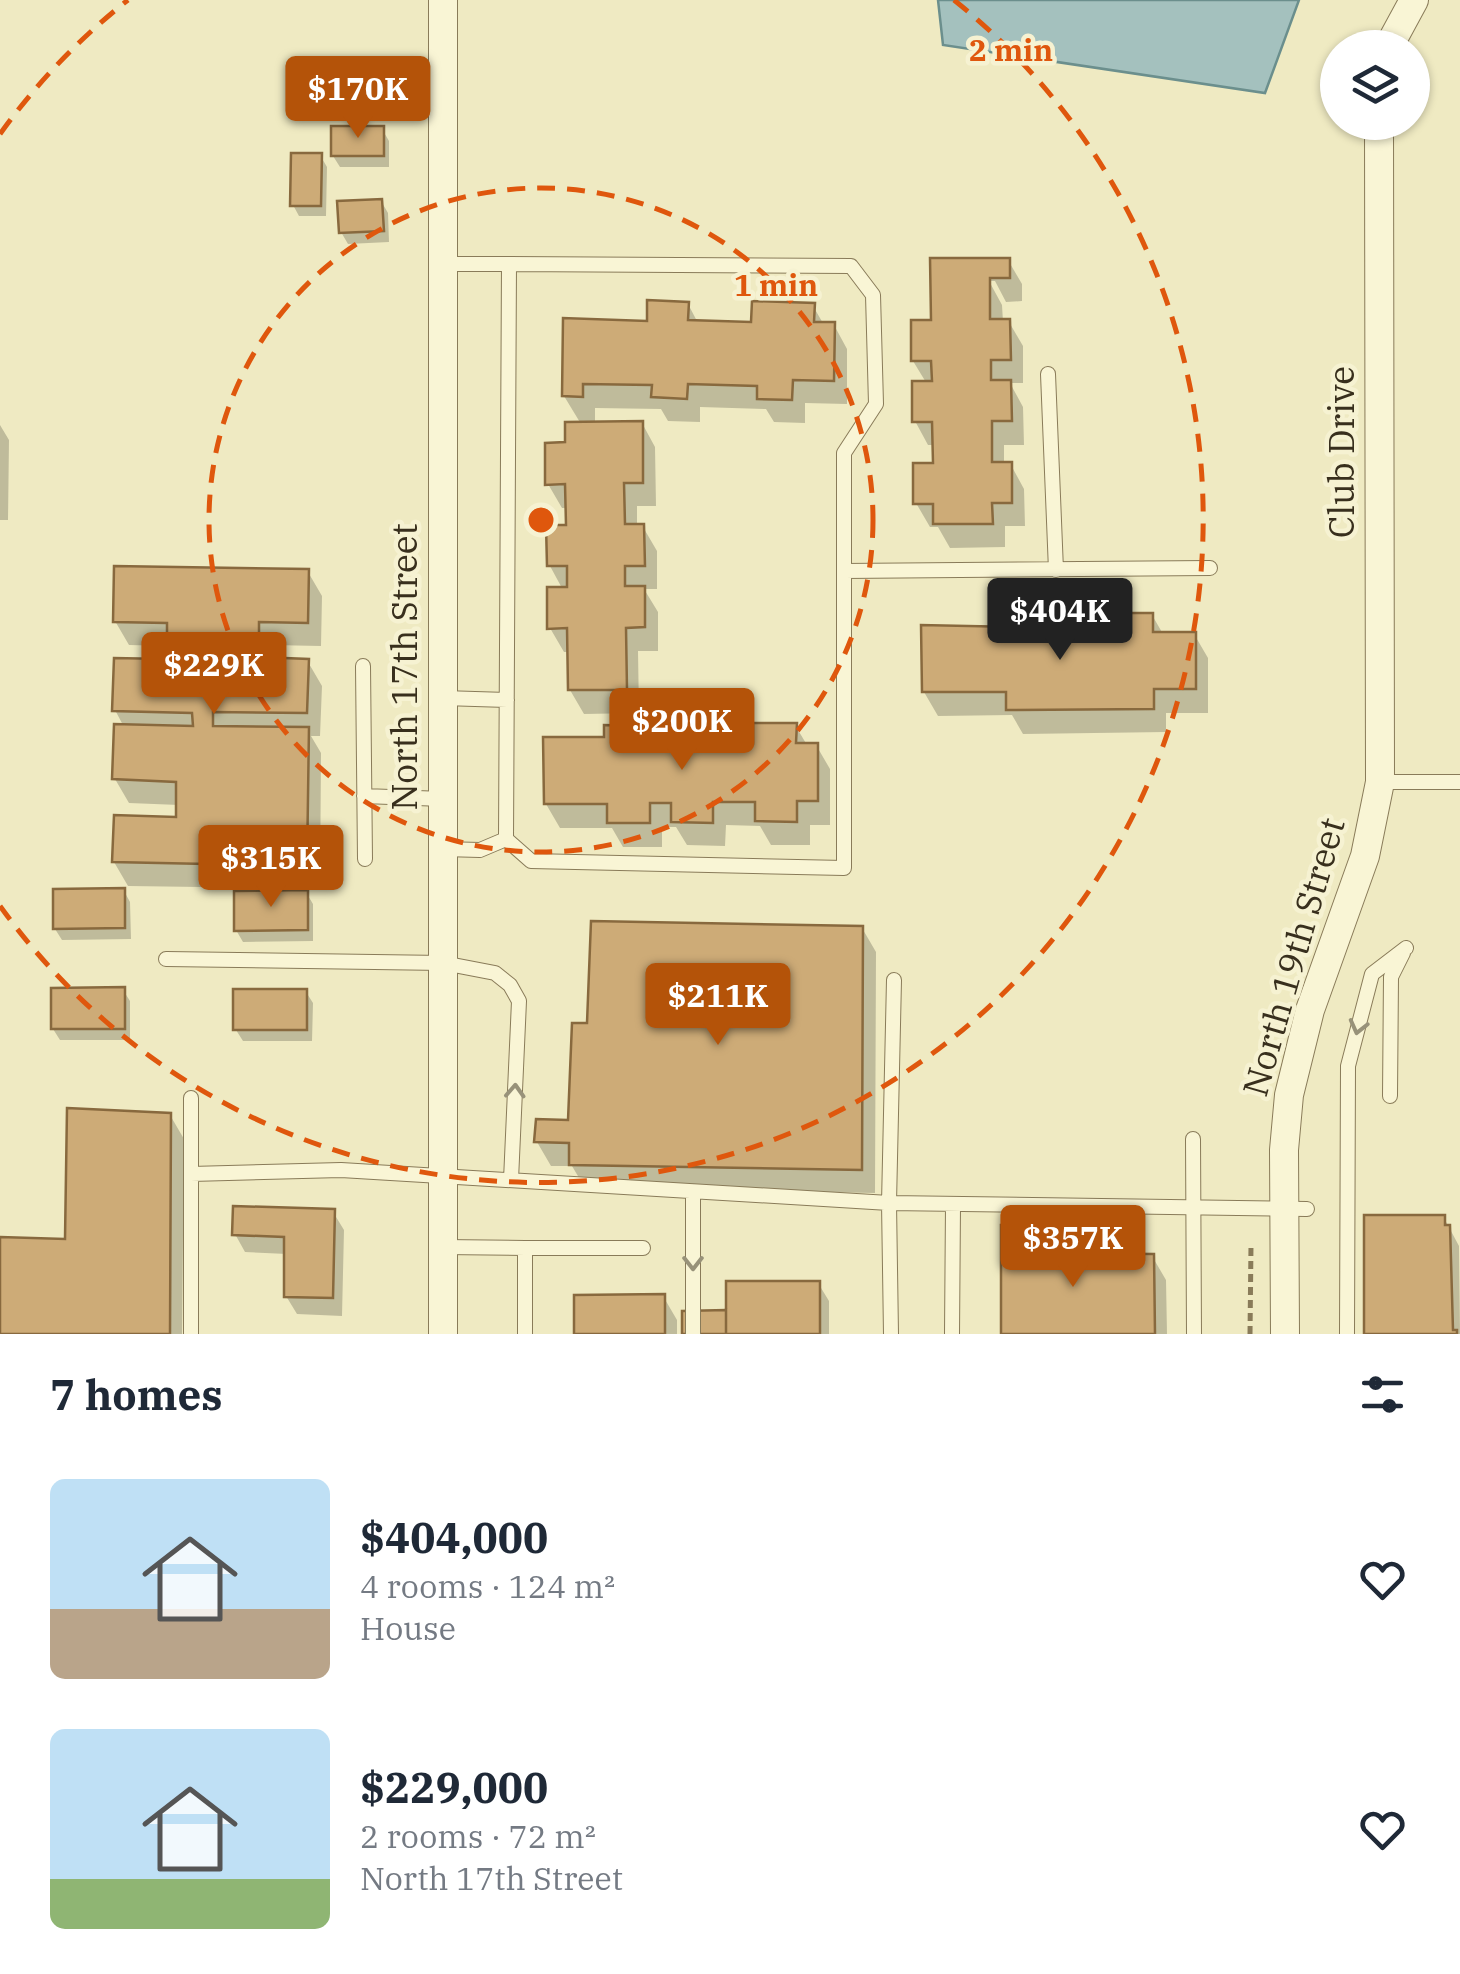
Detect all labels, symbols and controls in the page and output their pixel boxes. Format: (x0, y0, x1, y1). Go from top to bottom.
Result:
text: 2 min (969, 30, 1053, 69)
map controls (1320, 30, 1430, 140)
button: layers (1320, 30, 1430, 140)
pin: $170K (288, 56, 428, 141)
text: $170K (307, 67, 409, 109)
text: 1 min (734, 265, 818, 304)
street label: Club Drive (1318, 366, 1364, 538)
centre of rings (523, 502, 559, 538)
street label: North 17th Street (381, 523, 427, 811)
pin: $404K (990, 578, 1130, 663)
text: $404K (1009, 589, 1111, 631)
pin: $229K (144, 632, 284, 717)
text: $229K (163, 643, 265, 685)
pin: $200K (612, 688, 752, 773)
text: $200K (631, 699, 733, 741)
street label: North 19th Street (1231, 812, 1355, 1101)
pin: $315K (201, 825, 341, 910)
text: $315K (220, 836, 322, 878)
pin: $211K (648, 963, 788, 1048)
text: $211K (667, 974, 769, 1016)
one-way arrow (1349, 1018, 1370, 1035)
one-way arrow (504, 1082, 525, 1098)
pin: $357K (1003, 1205, 1143, 1290)
text: $357K (1022, 1216, 1124, 1258)
one-way arrow (682, 1256, 704, 1272)
text: 7 homes (50, 1367, 223, 1422)
icon: filters (1355, 1367, 1410, 1422)
text: $404,000 (360, 1510, 548, 1565)
icon: home (130, 1519, 250, 1639)
icon: heart (1355, 1552, 1410, 1607)
text: 4 rooms · 124 m² (360, 1565, 615, 1607)
text: House (360, 1607, 456, 1649)
text: $229,000 (360, 1760, 548, 1815)
icon: home (130, 1769, 250, 1889)
icon: heart (1355, 1802, 1410, 1857)
text: 2 rooms · 72 m² (360, 1815, 596, 1857)
text: North 17th Street (360, 1857, 623, 1899)

